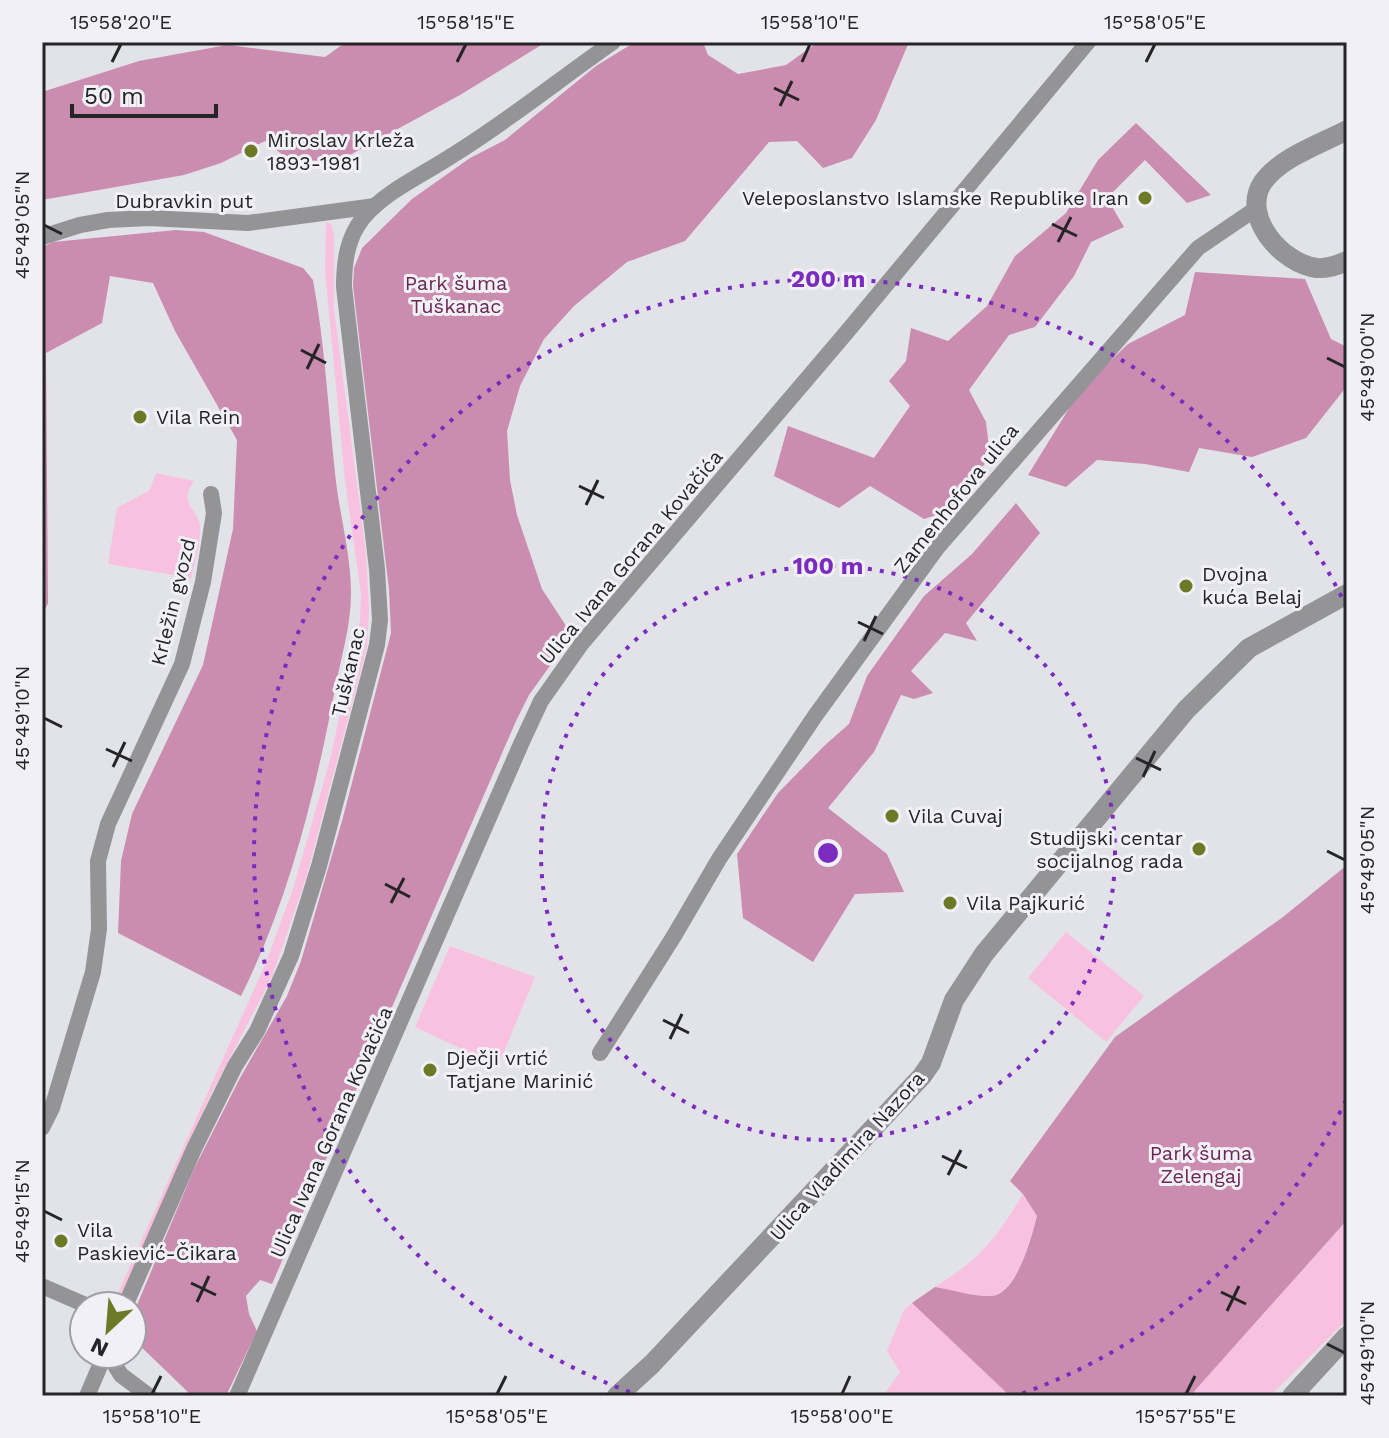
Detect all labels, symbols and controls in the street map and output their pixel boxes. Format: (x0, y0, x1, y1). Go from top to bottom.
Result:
text: 15°58'20"E (70, 10, 172, 34)
text: 15°58'15"E (417, 10, 515, 34)
text: 15°58'10"E (761, 10, 859, 34)
text: 15°58'05"E (1104, 10, 1206, 34)
scale bar (72, 68, 216, 118)
text: 50 m (84, 82, 144, 110)
place label: Miroslav Krleža 1893-1981 (267, 128, 415, 175)
marker: Miroslav Krleža 1893-1981 (242, 142, 260, 160)
text: 45°49'05"N (10, 171, 34, 279)
place label: Veleposlanstvo Islamske Republike Iran (742, 186, 1129, 210)
street label: Dubravkin put (115, 189, 253, 213)
marker: Veleposlanstvo Islamske Republike Iran (1136, 189, 1154, 207)
text: 200 m (791, 265, 865, 293)
park label: Park šuma Tuškanac (405, 271, 507, 318)
text: 45°49'00"N (1355, 312, 1379, 422)
place label: Vila Rein (156, 405, 240, 429)
marker: Vila Rein (131, 408, 149, 426)
street label: Zamenhofova ulica (889, 419, 1023, 577)
street label: Ulica Ivana Gorana Kovačića (534, 445, 728, 669)
street label: Krležin gvozd (146, 536, 200, 668)
text: 100 m (793, 552, 863, 580)
place label: Dvojna kuća Belaj (1202, 562, 1302, 609)
marker: Dvojna kuća Belaj (1177, 577, 1195, 595)
street label: Tuškanac (326, 625, 370, 719)
text: 45°49'10"N (10, 666, 34, 770)
place label: Vila Cuvaj (908, 804, 1003, 828)
text: 45°49'05"N (1355, 806, 1379, 914)
marker: Vila Cuvaj (883, 807, 901, 825)
place label: Studijski centar socijalnog rada (1029, 826, 1183, 873)
centre of rings (814, 839, 842, 867)
marker: Studijski centar socijalnog rada (1190, 840, 1208, 858)
place label: Vila Pajkurić (966, 891, 1085, 915)
marker: Vila Pajkurić (941, 894, 959, 912)
street label: Ulica Ivana Gorana Kovačića (265, 1003, 397, 1261)
place label: Dječji vrtić Tatjane Marinić (446, 1046, 593, 1093)
marker: Dječji vrtić Tatjane Marinić (421, 1061, 439, 1079)
street label: Ulica Vladimira Nazora (765, 1066, 929, 1246)
park label: Park šuma Zelengaj (1150, 1141, 1252, 1188)
text: 45°49'15"N (10, 1159, 34, 1263)
place label: Vila Paskiević-Čikara (77, 1218, 236, 1265)
marker: Vila Paskiević-Čikara (52, 1232, 70, 1250)
north arrow (68, 1290, 148, 1370)
text: 45°49'10"N (1355, 1301, 1379, 1405)
text: N (87, 1333, 112, 1362)
text: 15°58'10"E (103, 1404, 201, 1428)
text: 15°58'05"E (446, 1404, 548, 1428)
text: 15°58'00"E (791, 1404, 893, 1428)
text: 15°57'55"E (1136, 1404, 1236, 1428)

